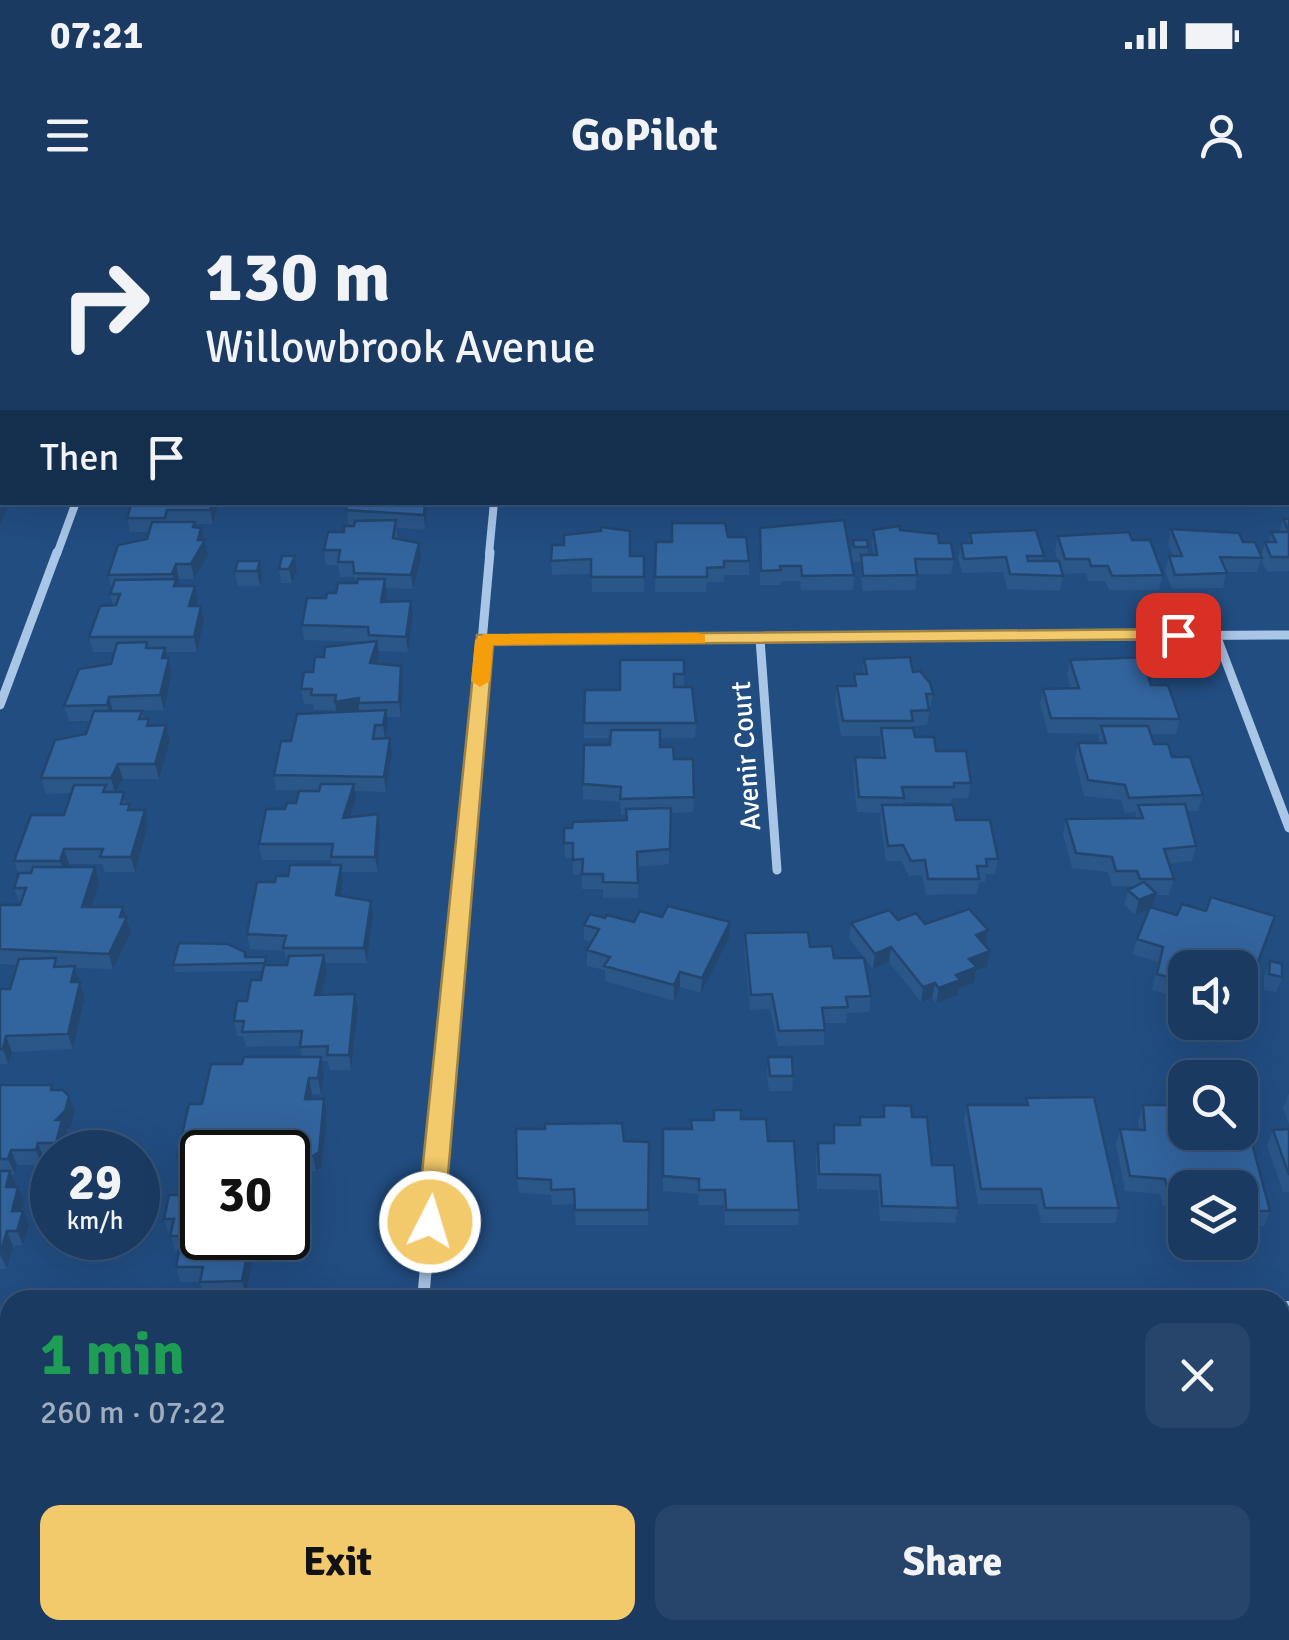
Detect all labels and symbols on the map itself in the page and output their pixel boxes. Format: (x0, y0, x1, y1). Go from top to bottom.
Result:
pin (1136, 593, 1221, 678)
street label: Avenir Court (724, 680, 768, 832)
speed limit sign: 30 (180, 1130, 310, 1260)
position arrow (378, 1170, 482, 1274)

